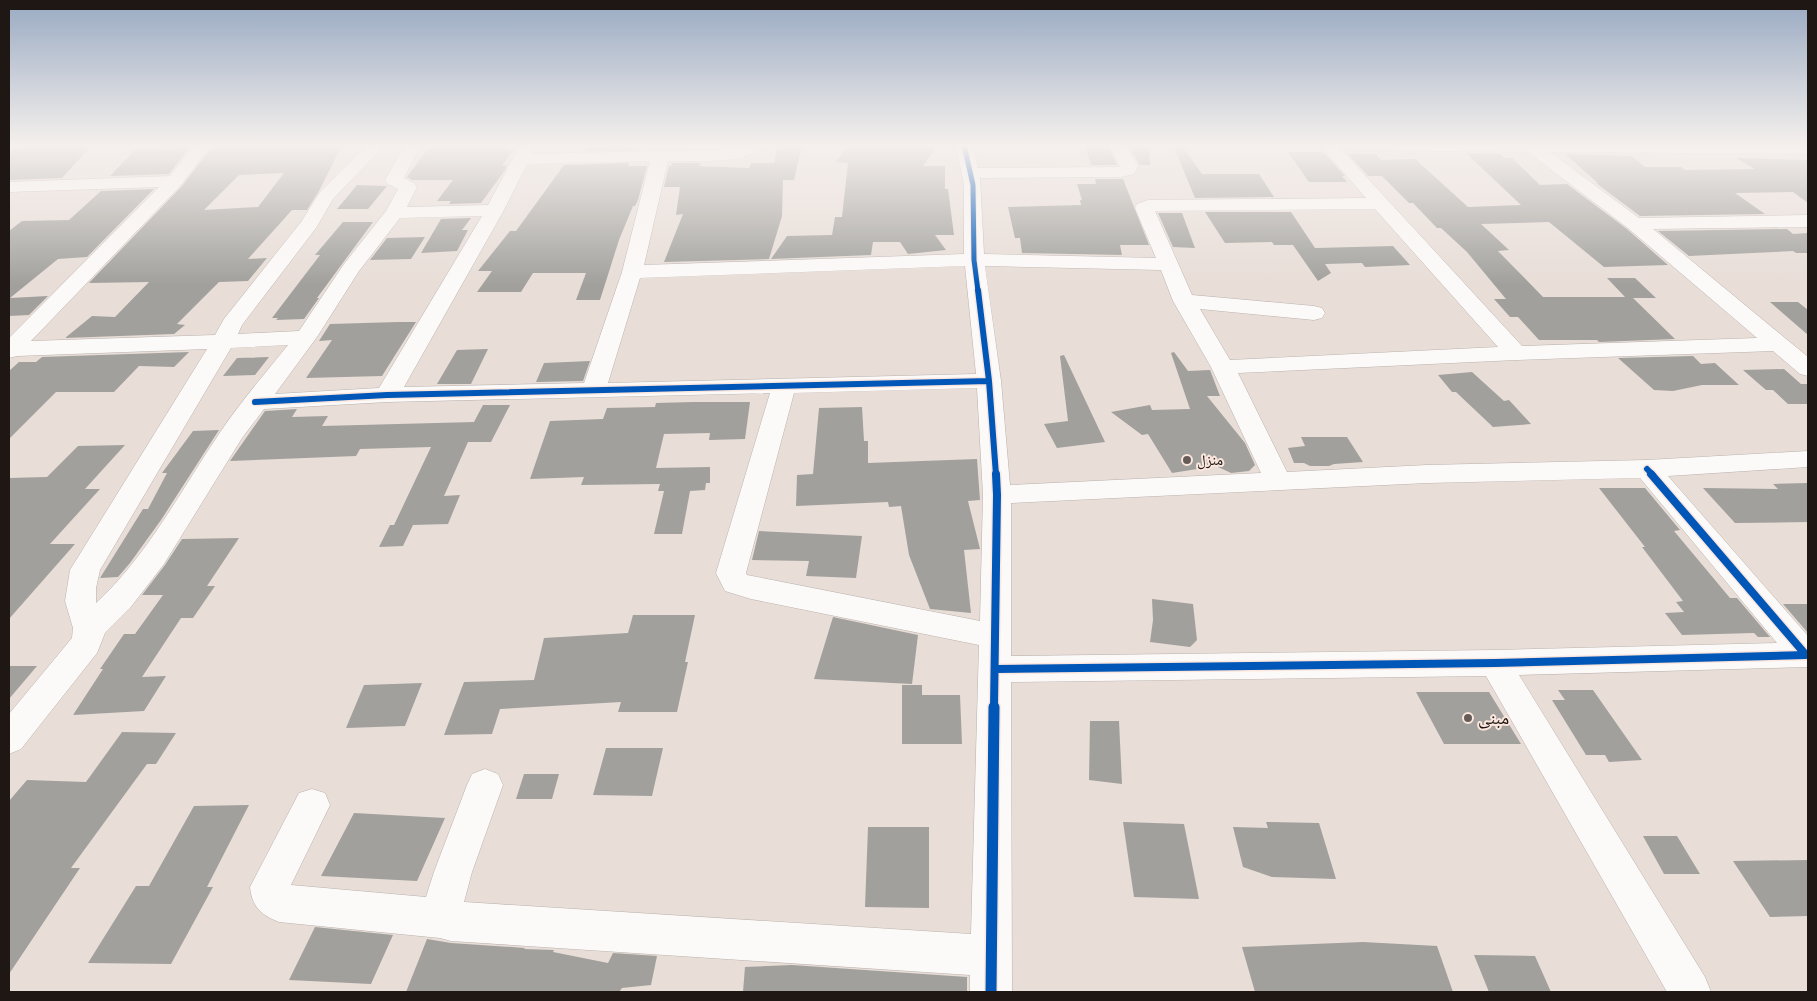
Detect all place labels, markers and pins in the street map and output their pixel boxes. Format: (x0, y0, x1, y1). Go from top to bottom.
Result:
place label: منزل (1197, 452, 1223, 470)
marker: منزل (1181, 454, 1193, 466)
place label: مبنى (1478, 708, 1509, 729)
marker: مبنى (1462, 712, 1474, 724)

